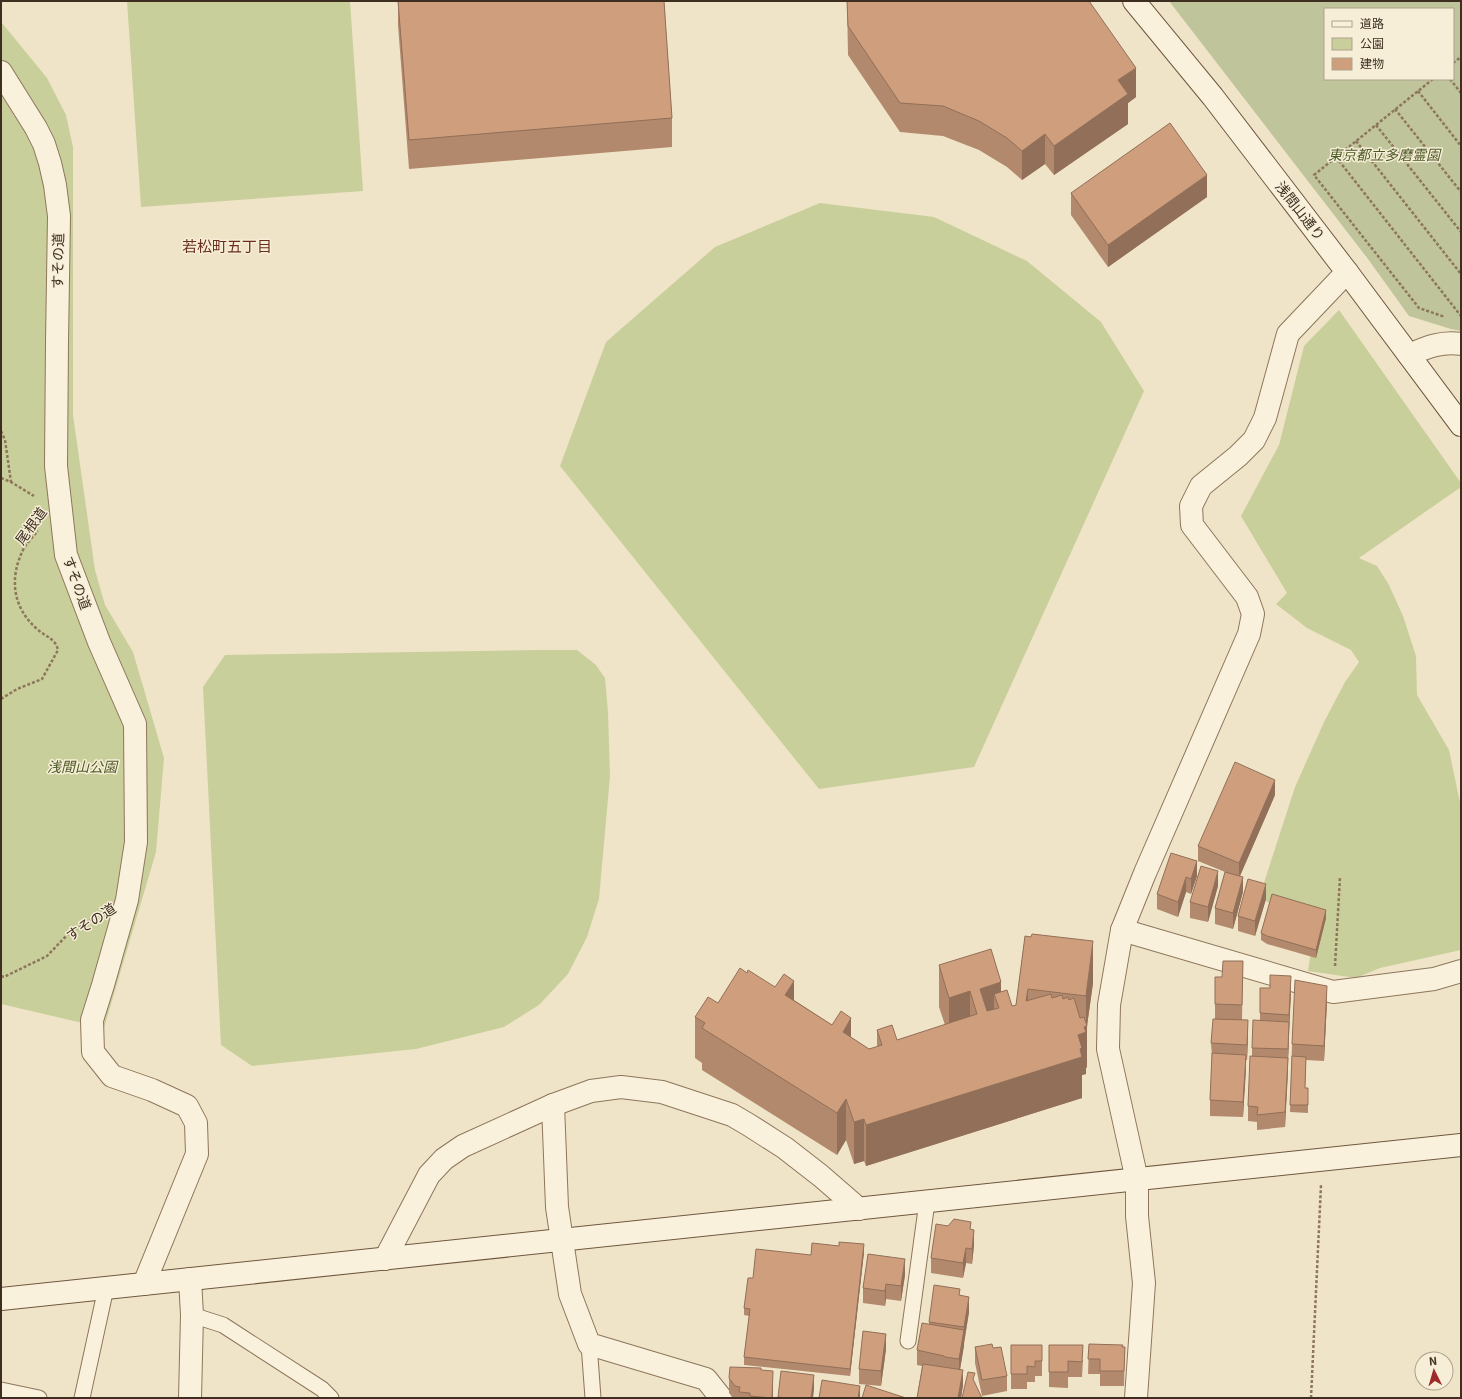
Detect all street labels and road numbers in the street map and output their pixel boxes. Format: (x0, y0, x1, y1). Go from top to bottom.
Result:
street label: 浅間山通り (1271, 177, 1330, 244)
street label: すその道 (47, 233, 67, 289)
street label: 尾根道 (10, 503, 51, 548)
street label: すその道 (59, 553, 97, 612)
street label: すその道 (62, 898, 119, 945)

